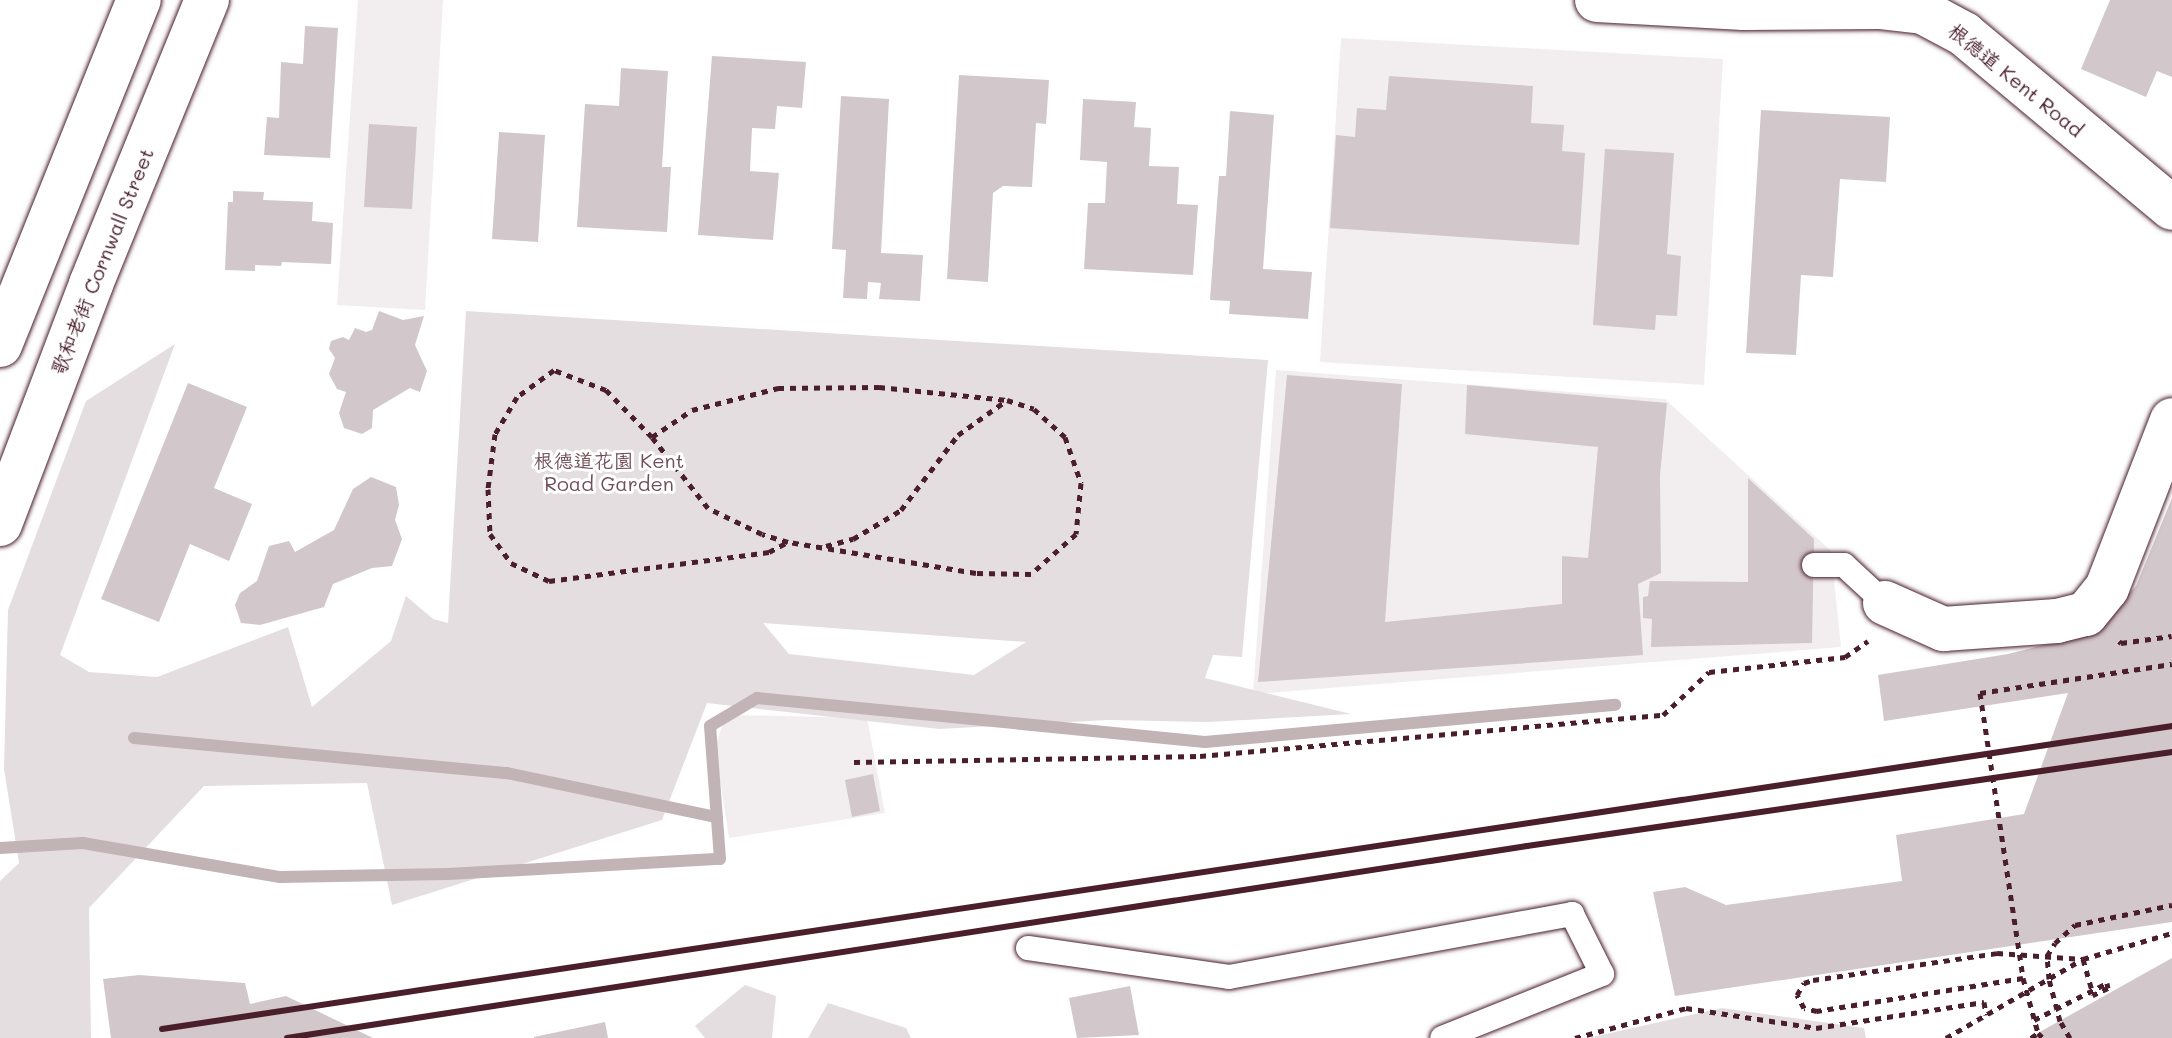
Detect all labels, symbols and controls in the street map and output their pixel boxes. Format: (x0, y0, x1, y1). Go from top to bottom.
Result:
street label: 根德道 Kent Road (1944, 18, 2088, 142)
street label: 歌和老街 Cornwall Street (46, 144, 158, 378)
park label: 根德道花園 Kent Road Garden (534, 448, 684, 495)

